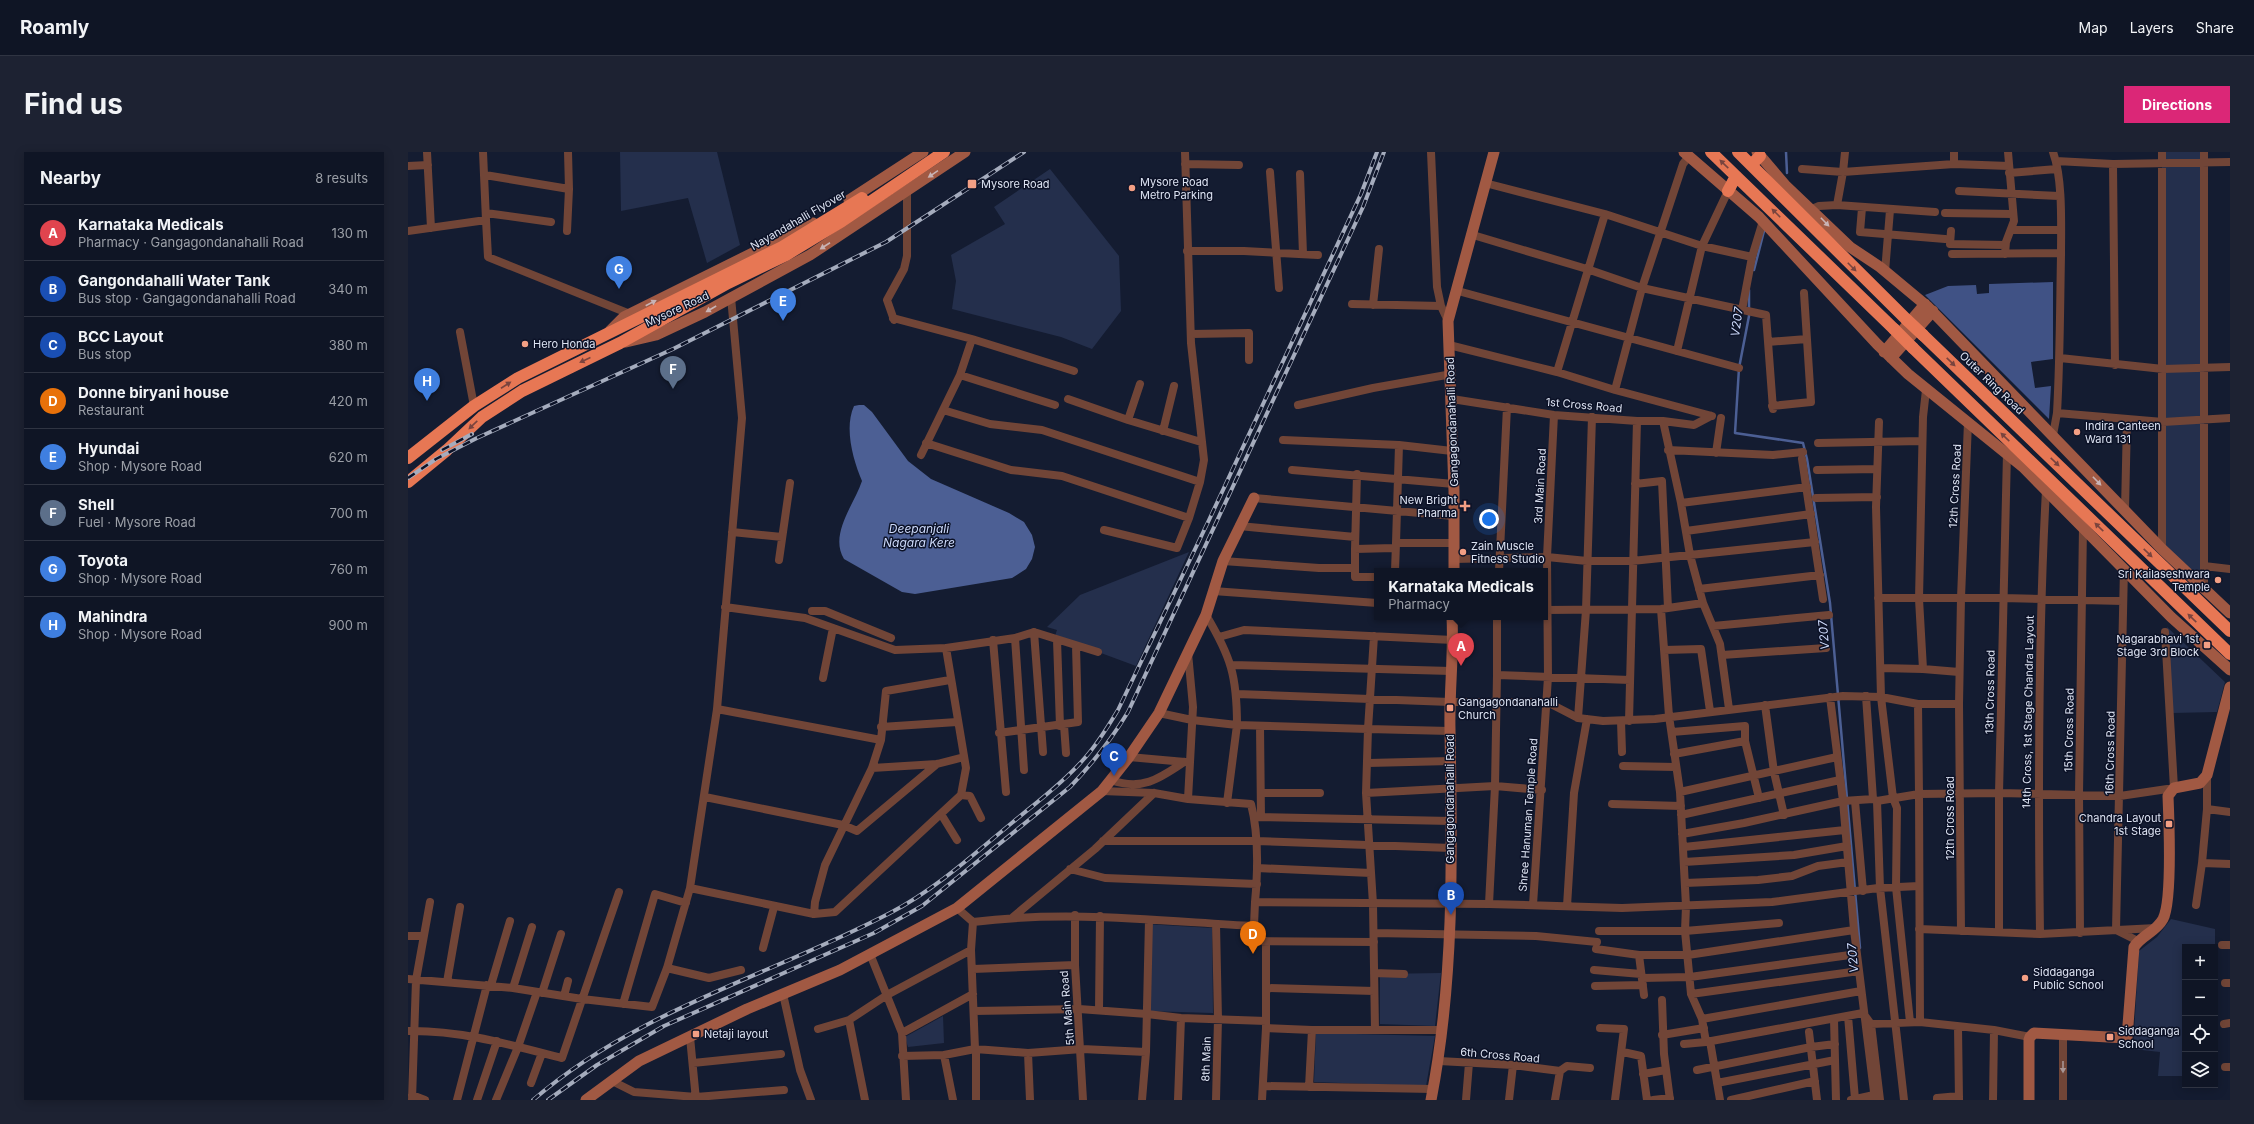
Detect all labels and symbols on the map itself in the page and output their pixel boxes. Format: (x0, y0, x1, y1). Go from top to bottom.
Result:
one-way arrow (1719, 159, 1729, 169)
one-way arrow (928, 170, 938, 178)
place label: Mysore Road Metro Parking (1140, 175, 1213, 202)
place label: Mysore Road (981, 177, 1050, 191)
marker: Mysore Road (966, 178, 978, 190)
marker: Mysore Road Metro Parking (1127, 183, 1137, 193)
street label: Nayandahalli Flyover (748, 187, 848, 253)
one-way arrow (1771, 208, 1781, 218)
one-way arrow (1820, 217, 1829, 227)
one-way arrow (820, 242, 830, 250)
pin: G (606, 256, 632, 289)
one-way arrow (1847, 262, 1857, 272)
street label: Mysore Road (643, 288, 711, 330)
pin: E (770, 288, 796, 321)
one-way arrow (645, 300, 657, 306)
one-way arrow (705, 305, 717, 312)
water label: V207 (1727, 305, 1746, 338)
place label: Hero Honda (533, 337, 595, 351)
marker: Hero Honda (520, 339, 530, 349)
street label: Outer Ring Road (1957, 349, 2027, 417)
pin: F (660, 356, 686, 389)
one-way arrow (579, 357, 591, 363)
street label: Gangagondanahalli Road (1443, 357, 1461, 487)
one-way arrow (1946, 357, 1956, 367)
pin: H (414, 368, 440, 401)
one-way arrow (501, 381, 512, 389)
street label: 1st Cross Road (1545, 395, 1623, 415)
place label: Indira Canteen Ward 131 (2085, 419, 2161, 446)
one-way arrow (468, 421, 478, 430)
marker: Indira Canteen Ward 131 (2072, 427, 2082, 437)
one-way arrow (2000, 432, 2010, 442)
street label: 12th Cross Road (1946, 444, 1964, 528)
street label: 3rd Main Road (1531, 448, 1549, 524)
one-way arrow (2050, 457, 2060, 467)
one-way arrow (2092, 476, 2102, 486)
place label: New Bright Pharma (1399, 493, 1457, 520)
marker: New Bright Pharma (1460, 501, 1470, 511)
your location (1479, 509, 1499, 529)
water label: Deepanjali Nagara Kere (883, 521, 955, 550)
one-way arrow (2094, 523, 2104, 532)
place label: Zain Muscle Fitness Studio (1471, 539, 1545, 566)
marker: Zain Muscle Fitness Studio (1458, 547, 1468, 557)
one-way arrow (2143, 548, 2153, 558)
place label: Sri Kailaseshwara Temple (2118, 567, 2210, 594)
marker: Sri Kailaseshwara Temple (2213, 575, 2223, 585)
one-way arrow (2187, 613, 2197, 623)
street label: 14th Cross, 1st Stage Chandra Layout (2019, 615, 2037, 809)
water label: V207 (1815, 618, 1832, 651)
place label: Nagarabhavi 1st Stage 3rd Block (2116, 632, 2199, 659)
pin: A (1448, 633, 1474, 666)
marker: Nagarabhavi 1st Stage 3rd Block (2202, 640, 2212, 650)
street label: 13th Cross Road (1982, 650, 1998, 734)
street label: 15th Cross Road (2061, 688, 2077, 772)
place label: Gangagondanahalli Church (1458, 695, 1558, 722)
marker: Gangagondanahalli Church (1445, 703, 1455, 713)
street label: 16th Cross Road (2102, 711, 2118, 795)
street label: Gangagondanahalli Road (1443, 734, 1457, 864)
street label: Shree Hanuman Temple Road (1516, 738, 1540, 892)
pin: C (1101, 743, 1127, 776)
street label: 12th Cross Road (1943, 776, 1957, 860)
place label: Chandra Layout 1st Stage (2079, 811, 2161, 838)
marker: Chandra Layout 1st Stage (2164, 819, 2174, 829)
pin: B (1438, 882, 1464, 915)
pin: D (1240, 921, 1266, 954)
water label: V207 (1844, 941, 1861, 974)
place label: Siddaganga Public School (2033, 965, 2104, 992)
street label: 5th Main Road (1057, 970, 1077, 1046)
marker: Siddaganga Public School (2020, 973, 2030, 983)
place label: Siddaganga School (2118, 1024, 2180, 1051)
place label: Netaji layout (704, 1027, 769, 1041)
marker: Netaji layout (691, 1029, 701, 1039)
marker: Siddaganga School (2105, 1032, 2115, 1042)
street label: 8th Main (1198, 1036, 1214, 1082)
street label: 6th Cross Road (1460, 1045, 1540, 1065)
one-way arrow (2060, 1061, 2066, 1074)

